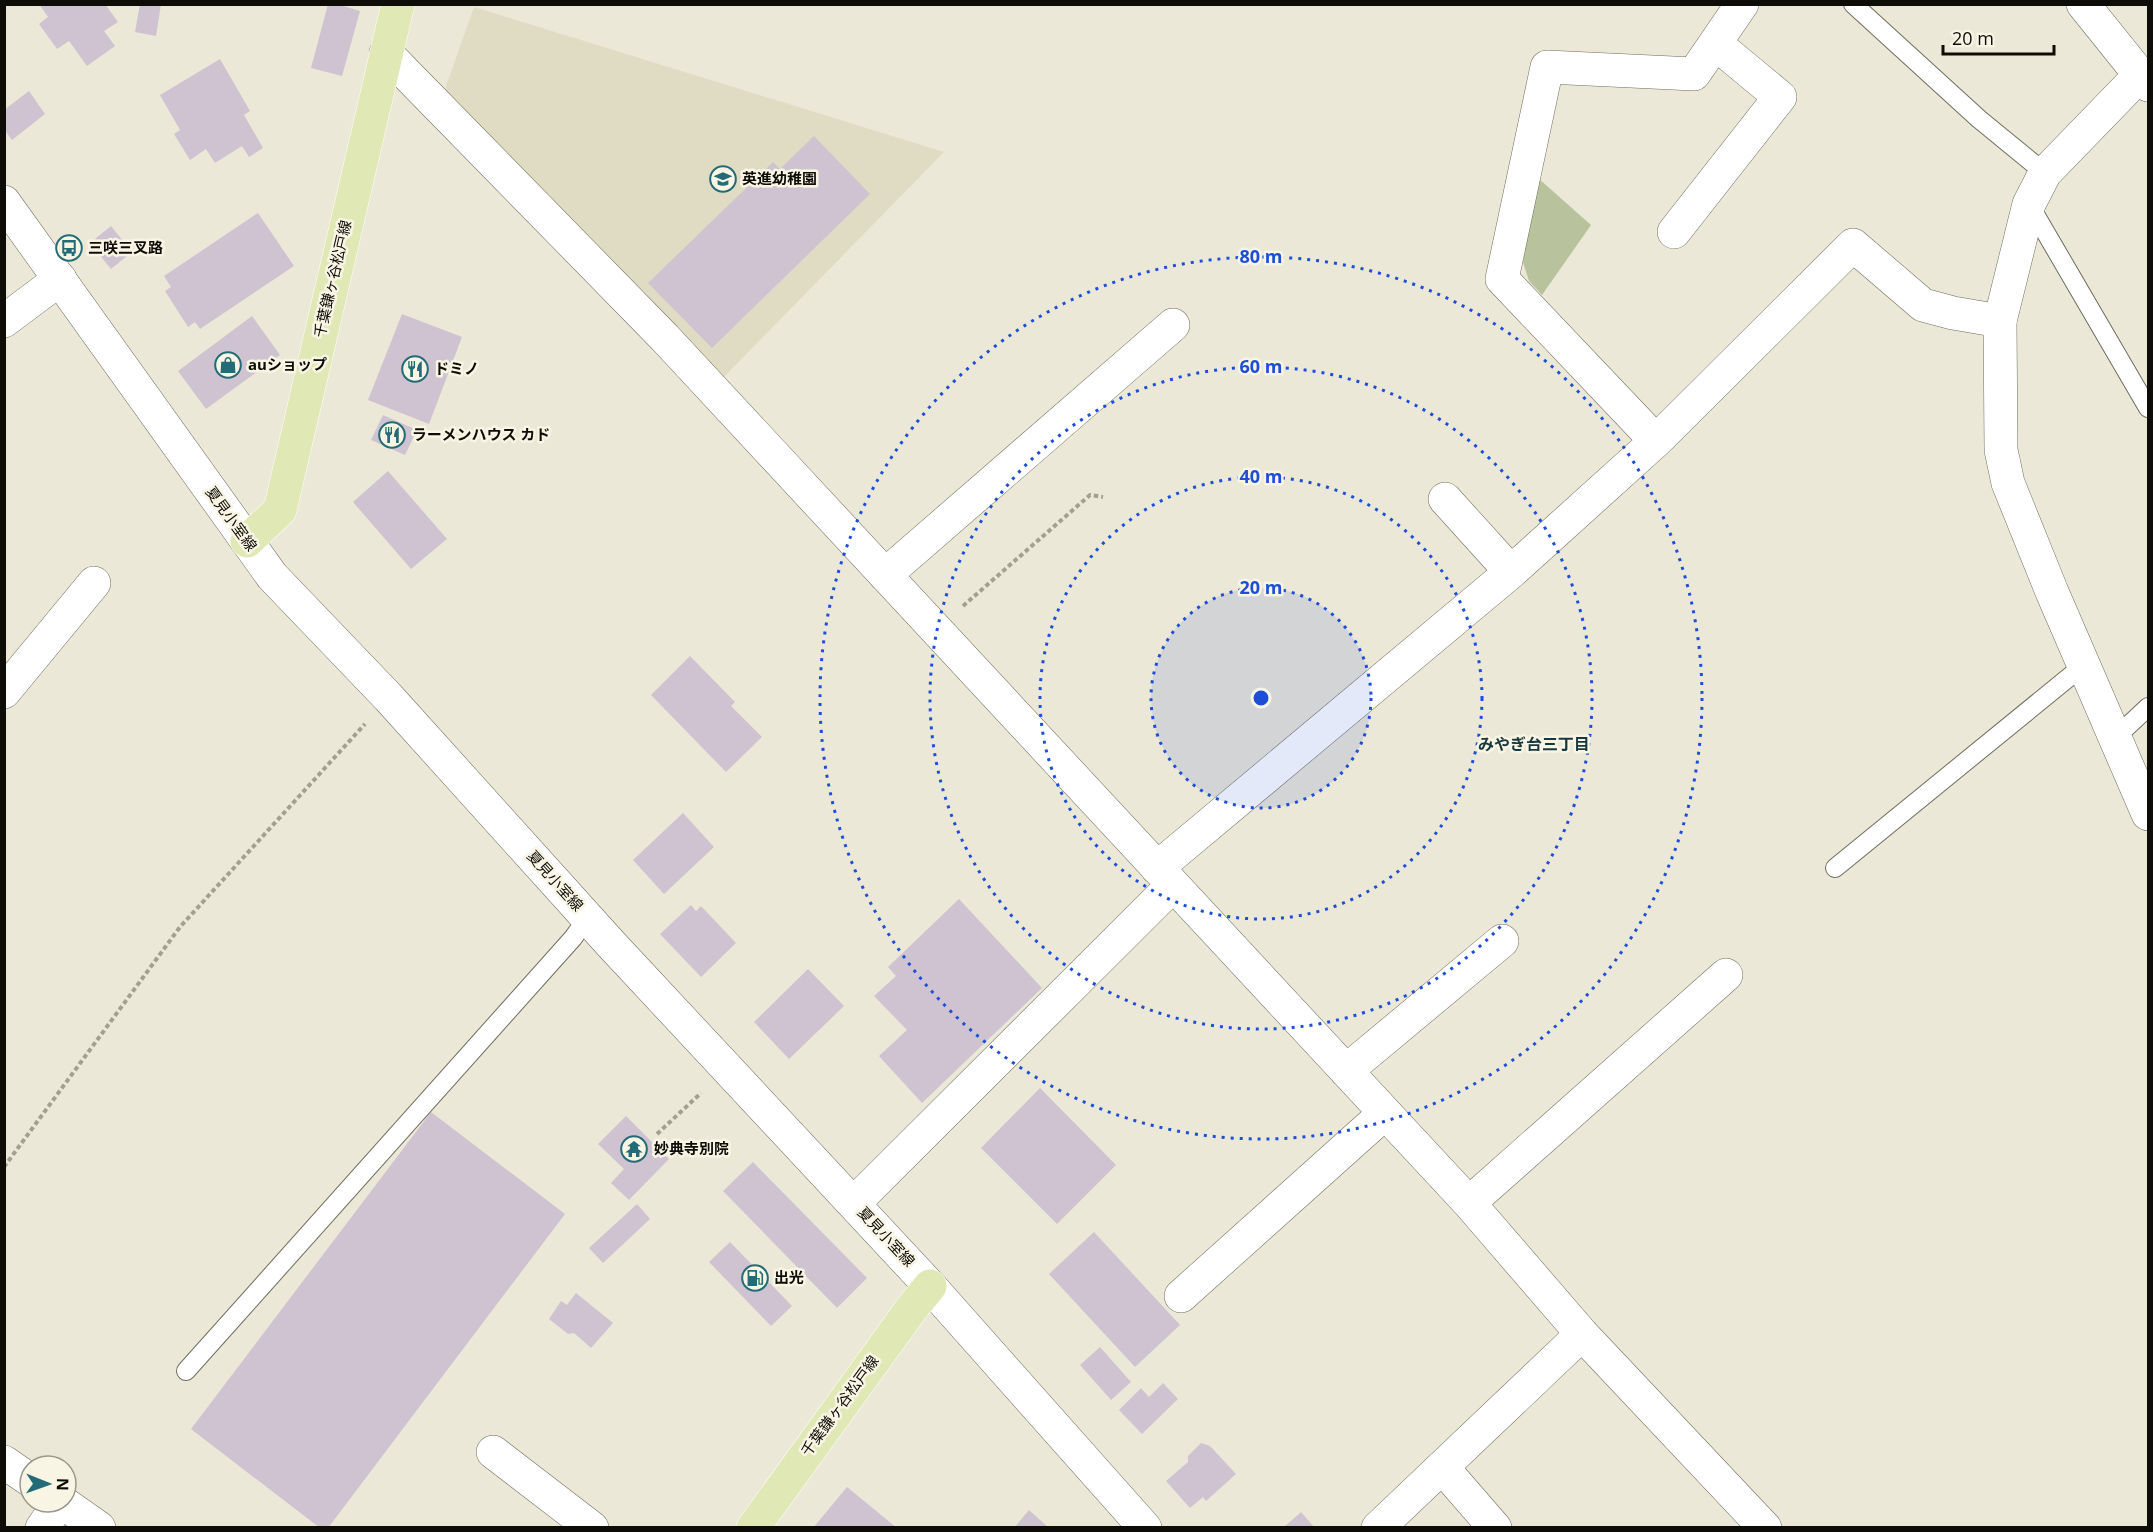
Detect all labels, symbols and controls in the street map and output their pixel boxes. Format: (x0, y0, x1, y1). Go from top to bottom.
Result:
scale bar (1943, 18, 2054, 56)
text: 20 m (1952, 26, 1994, 50)
school or university icon: 英進幼稚園 (708, 164, 738, 194)
place label: 英進幼稚園 (742, 168, 817, 188)
street label: 千葉鎌ヶ谷松戸線 (309, 218, 355, 339)
bus stop icon: 三咲三叉路 (54, 233, 84, 263)
place label: 三咲三叉路 (88, 237, 163, 257)
text: 80 m (1240, 244, 1282, 268)
shop icon: auショップ (213, 350, 243, 380)
place label: auショップ (248, 354, 327, 374)
restaurant icon: ドミノ (400, 354, 430, 384)
text: 60 m (1240, 354, 1282, 378)
place label: ドミノ (434, 358, 479, 378)
restaurant icon: ラーメンハウス カド (377, 420, 407, 450)
place label: ラーメンハウス カド (412, 424, 550, 444)
text: 40 m (1240, 464, 1282, 488)
street label: 夏見小室線 (202, 482, 262, 555)
text: 20 m (1240, 575, 1282, 599)
centre of rings (1251, 688, 1271, 708)
district label: みやぎ台三丁目 (1478, 733, 1590, 755)
street label: 夏見小室線 (523, 846, 588, 915)
temple icon: 妙典寺別院 (619, 1134, 649, 1164)
place label: 妙典寺別院 (654, 1138, 729, 1158)
street label: 夏見小室線 (854, 1202, 920, 1271)
fuel station icon: 出光 (740, 1263, 770, 1293)
place label: 出光 (774, 1267, 804, 1287)
street label: 千葉鎌ヶ谷松戸線 (796, 1351, 883, 1460)
north arrow (18, 1454, 78, 1514)
text: N (52, 1478, 74, 1491)

